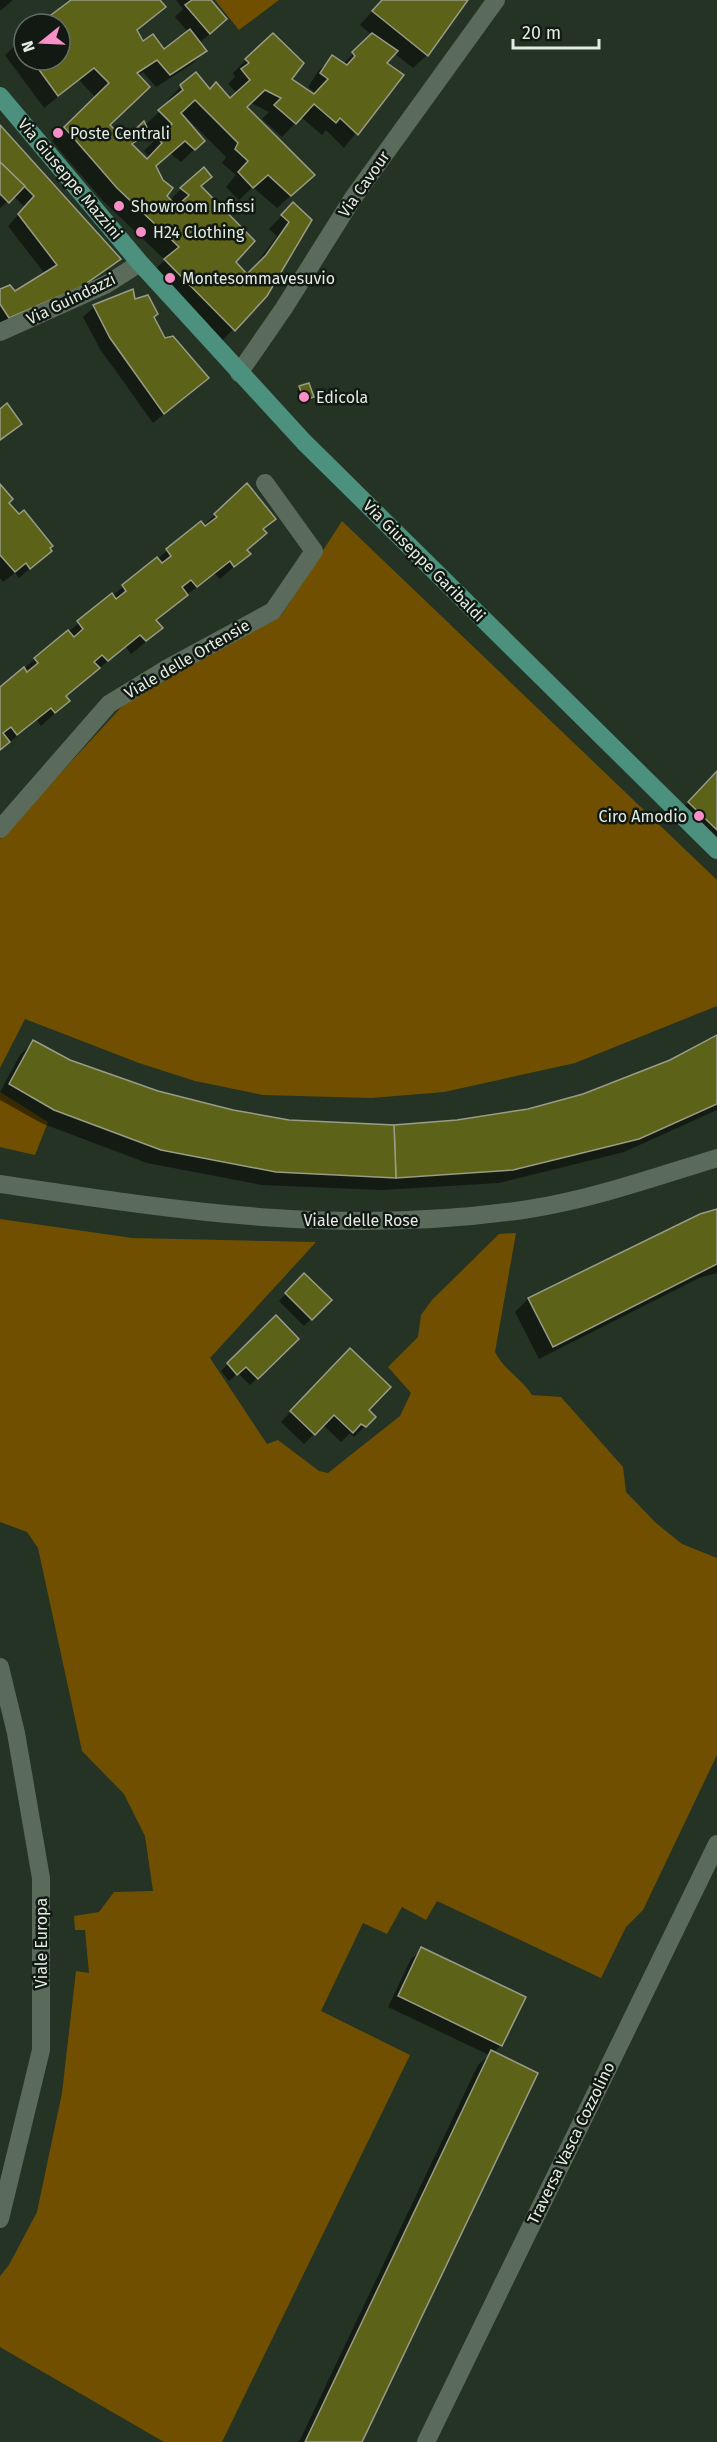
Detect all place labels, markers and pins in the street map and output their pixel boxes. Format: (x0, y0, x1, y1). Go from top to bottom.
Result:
place label: Poste Centrali (70, 124, 170, 143)
marker: Poste Centrali (51, 126, 65, 140)
place label: Showroom Infissi (131, 197, 255, 216)
marker: Showroom Infissi (112, 199, 126, 213)
place label: H24 Clothing (153, 223, 245, 242)
marker: H24 Clothing (134, 225, 148, 239)
place label: Montesommavesuvio (182, 269, 335, 288)
marker: Montesommavesuvio (163, 271, 177, 285)
place label: Edicola (316, 388, 368, 407)
marker: Edicola (297, 390, 311, 404)
place label: Ciro Amodio (599, 807, 687, 826)
marker: Ciro Amodio (692, 809, 706, 823)

